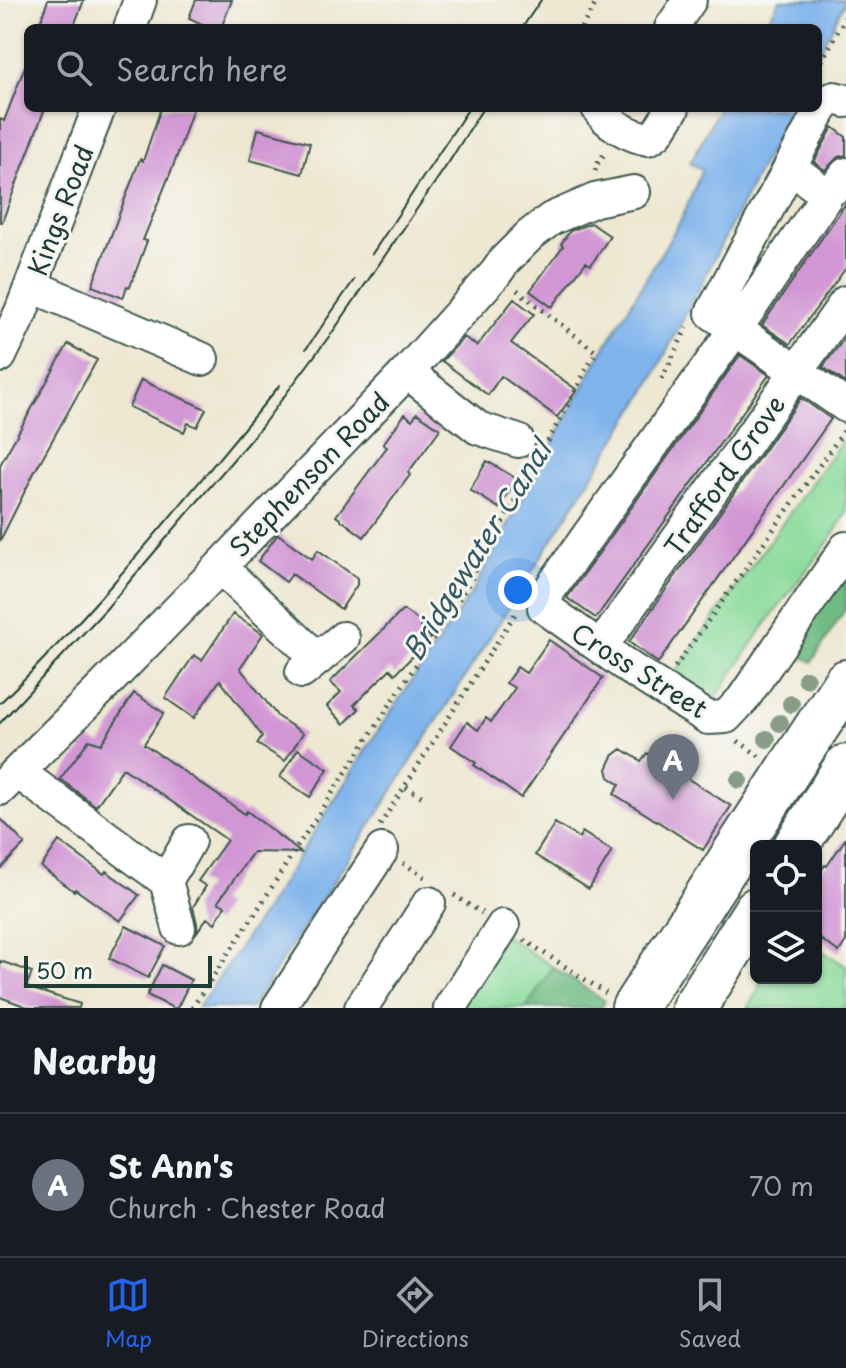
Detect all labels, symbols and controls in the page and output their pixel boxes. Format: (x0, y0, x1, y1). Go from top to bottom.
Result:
search box (24, 24, 822, 112)
icon: search (52, 46, 96, 90)
text: Search here (116, 46, 288, 91)
street label: Kings Road (17, 139, 103, 281)
street label: Stephenson Road (220, 383, 398, 565)
street label: Trafford Grove (654, 387, 794, 563)
water label: Bridgewater Canal (391, 428, 563, 668)
your location (498, 570, 538, 610)
street label: Cross Street (564, 613, 716, 727)
pin: A (647, 734, 699, 800)
map controls (750, 840, 822, 984)
button: locate (750, 840, 822, 912)
button: layers (750, 912, 822, 984)
scale bar (24, 952, 212, 988)
text: 50 m (36, 953, 93, 986)
text: Nearby (32, 1034, 157, 1086)
text: St Ann's (108, 1143, 233, 1188)
text: A (48, 1166, 68, 1205)
text: 70 m (749, 1166, 814, 1205)
text: Church · Chester Road (108, 1188, 386, 1227)
tab: Map (105, 1273, 152, 1354)
tab: Directions (362, 1273, 469, 1354)
tab: Saved (679, 1273, 741, 1354)

